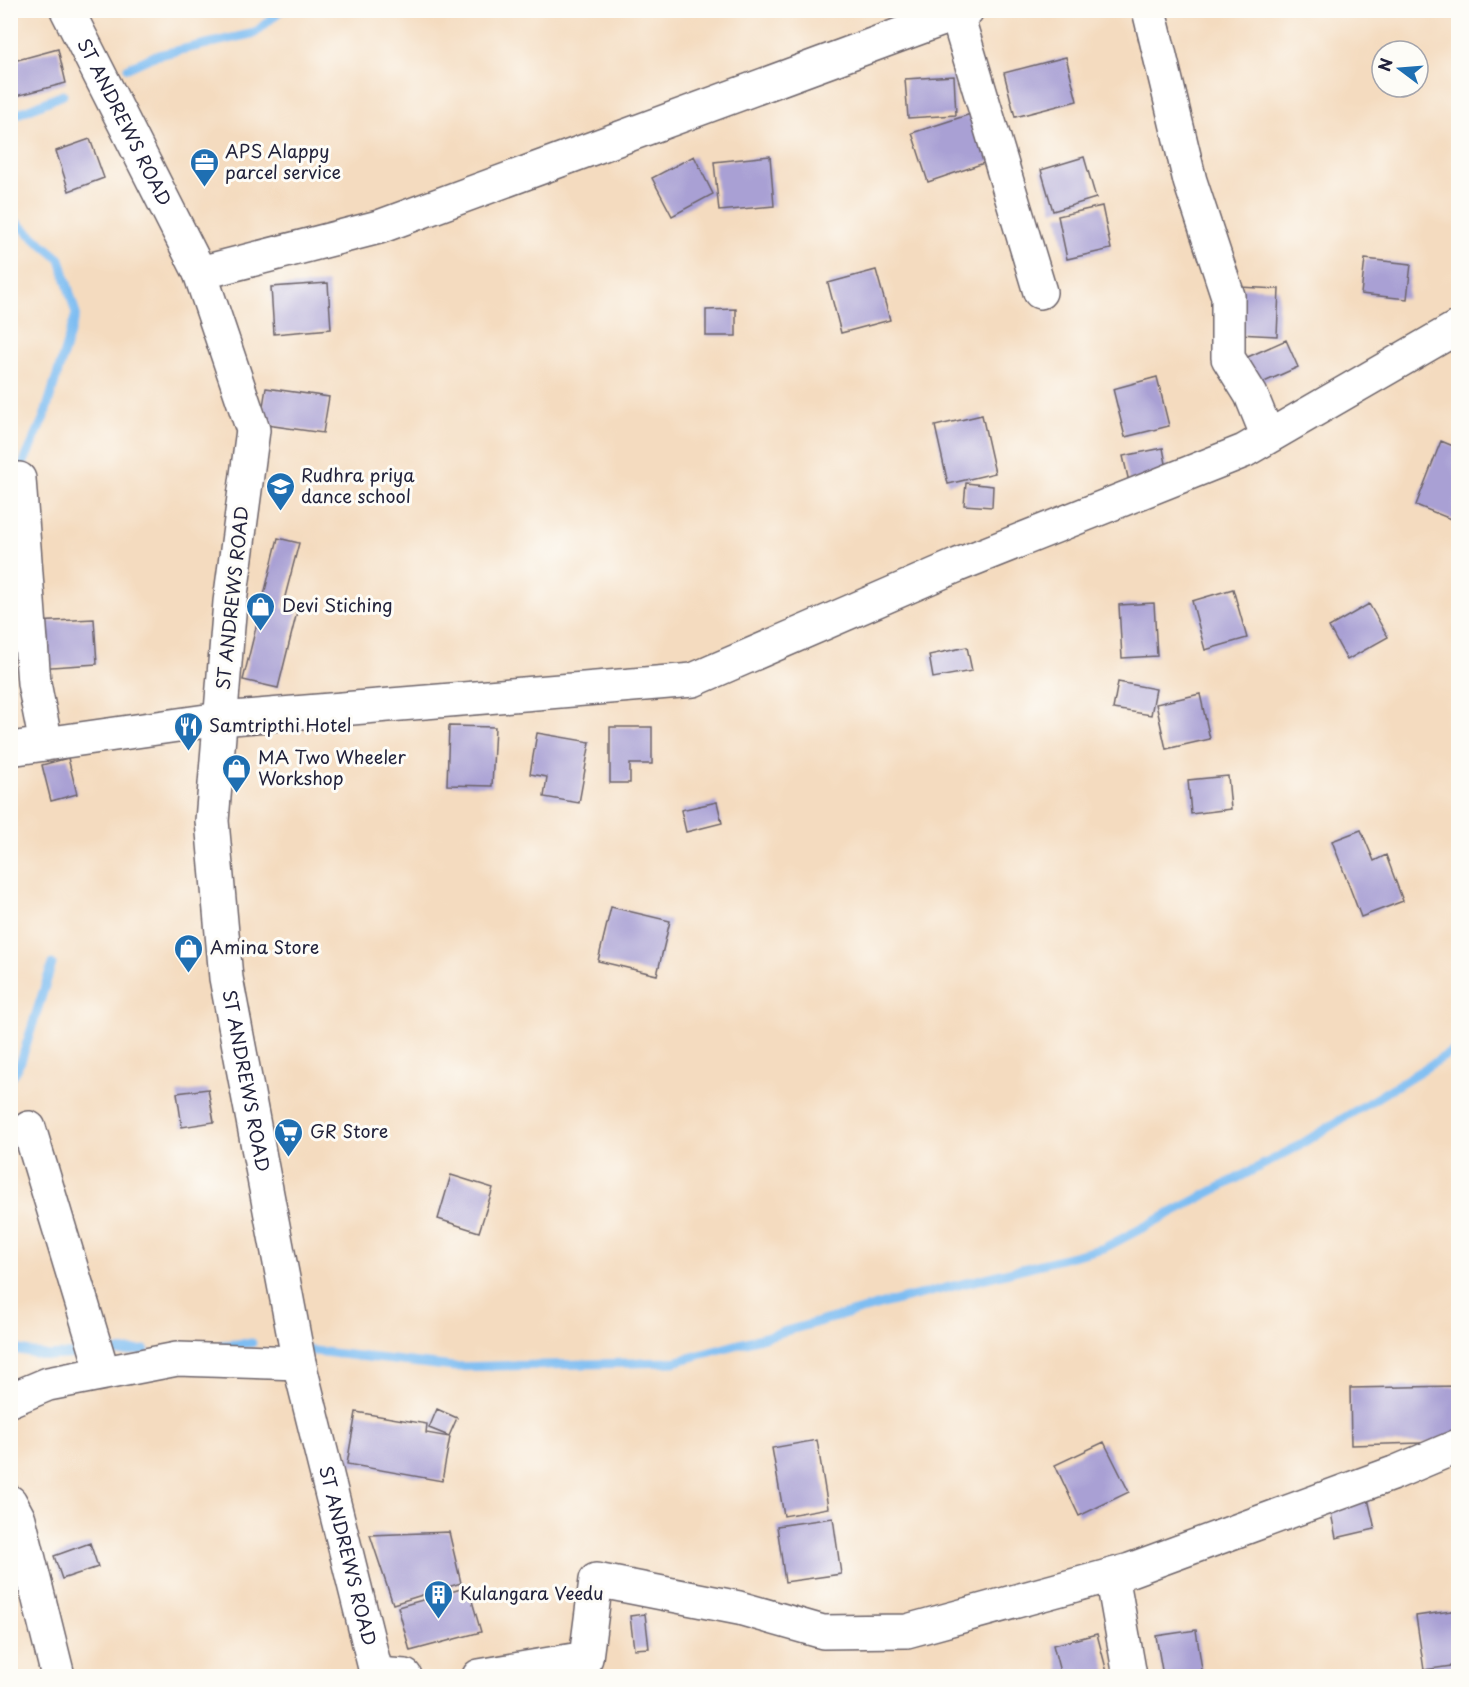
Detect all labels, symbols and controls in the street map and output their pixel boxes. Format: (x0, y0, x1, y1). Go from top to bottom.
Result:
street label: ST ANDREWS ROAD (71, 33, 179, 210)
north arrow (1370, 39, 1430, 99)
text: N (1371, 55, 1398, 74)
place label: APS Alappy parcel service (225, 137, 341, 185)
office icon: APS Alappy parcel service (188, 146, 220, 188)
place label: Rudhra priya dance school (301, 461, 415, 509)
school or university icon: Rudhra priya dance school (264, 470, 296, 512)
street label: ST ANDREWS ROAD (208, 505, 255, 691)
shop icon: Devi Stiching (245, 590, 277, 632)
place label: Devi Stiching (282, 591, 393, 618)
restaurant icon: Samtripthi Hotel (172, 710, 204, 752)
place label: Samtripthi Hotel (209, 711, 351, 738)
place label: MA Two Wheeler Workshop (258, 743, 407, 791)
shop icon: MA Two Wheeler Workshop (221, 752, 253, 794)
shop icon: Amina Store (173, 932, 205, 974)
place label: Amina Store (210, 933, 319, 960)
street label: ST ANDREWS ROAD (217, 987, 277, 1174)
supermarket icon: GR Store (273, 1116, 305, 1158)
place label: GR Store (310, 1117, 388, 1144)
street label: ST ANDREWS ROAD (313, 1463, 384, 1648)
building icon: Kulangara Veedu (423, 1578, 455, 1620)
place label: Kulangara Veedu (460, 1579, 604, 1606)

